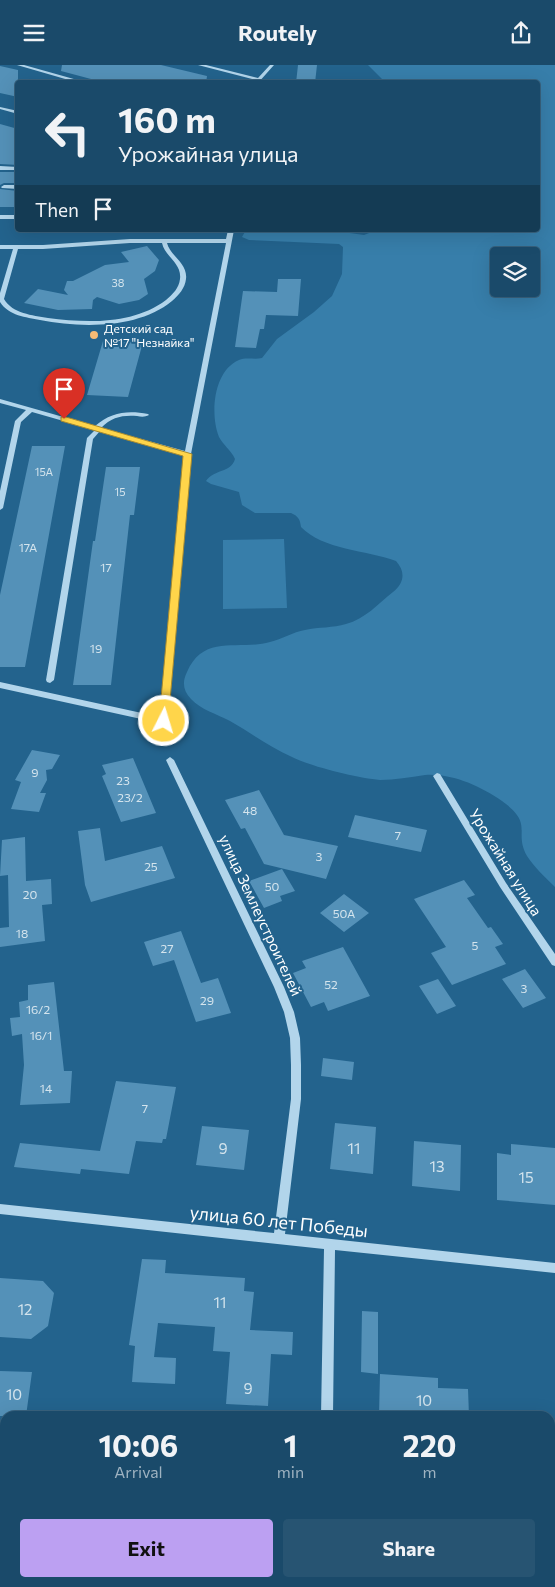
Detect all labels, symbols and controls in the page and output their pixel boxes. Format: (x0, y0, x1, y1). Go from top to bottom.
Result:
icon: menu (20, 19, 48, 47)
text: Routely (238, 19, 317, 46)
icon: share (507, 19, 535, 47)
text: 160 m (118, 97, 216, 140)
icon: left (35, 100, 100, 165)
text: Урожайная улица (118, 140, 298, 167)
icon: arrive (89, 195, 117, 223)
text: Then (35, 198, 79, 221)
map controls (490, 247, 540, 297)
button: layers (490, 247, 540, 297)
house number: 38 (112, 276, 125, 289)
place label: Детский сад №17 "Незнайка" (104, 321, 194, 349)
marker: Детский сад №17 "Незнайка" (88, 329, 100, 341)
pin (43, 368, 85, 419)
icon: arrive (50, 375, 78, 403)
house number: 15А (35, 465, 54, 478)
house number: 15 (114, 485, 126, 498)
house number: 17А (19, 540, 37, 554)
house number: 17 (100, 560, 112, 574)
house number: 19 (90, 641, 102, 655)
position arrow (137, 694, 189, 746)
house number: 9 (31, 765, 39, 779)
house number: 23 (116, 773, 130, 787)
house number: 23/2 (117, 790, 143, 804)
house number: 48 (243, 803, 257, 817)
street label: Урожайная улица (466, 805, 546, 919)
house number: 7 (395, 828, 401, 842)
street label: улица Землеустроителей (216, 832, 306, 998)
house number: 3 (316, 849, 323, 863)
house number: 25 (144, 859, 158, 873)
house number: 50 (265, 879, 280, 893)
house number: 20 (23, 887, 37, 901)
house number: 50А (333, 906, 355, 920)
house number: 18 (16, 926, 28, 940)
house number: 5 (472, 938, 479, 952)
house number: 27 (161, 941, 173, 955)
house number: 52 (324, 977, 338, 991)
house number: 3 (521, 981, 528, 995)
house number: 29 (200, 993, 214, 1007)
house number: 16/2 (26, 1002, 50, 1016)
house number: 16/1 (30, 1028, 52, 1042)
house number: 14 (40, 1081, 52, 1095)
house number: 7 (142, 1101, 148, 1115)
house number: 9 (218, 1139, 228, 1157)
house number: 11 (348, 1139, 360, 1157)
house number: 13 (430, 1157, 444, 1175)
house number: 15 (518, 1168, 534, 1186)
street label: улица 60 лет Победы (189, 1201, 369, 1241)
house number: 11 (214, 1293, 226, 1311)
house number: 12 (18, 1300, 32, 1318)
house number: 9 (243, 1379, 253, 1397)
house number: 10 (6, 1385, 22, 1403)
house number: 10 (416, 1391, 432, 1409)
text: 10:06 (98, 1426, 178, 1463)
text: 1 (284, 1426, 297, 1463)
text: 220 (403, 1426, 456, 1463)
text: Arrival (114, 1462, 163, 1481)
text: min (277, 1462, 304, 1481)
text: m (423, 1462, 437, 1481)
button: Exit (20, 1519, 273, 1577)
button: Share (283, 1519, 535, 1577)

